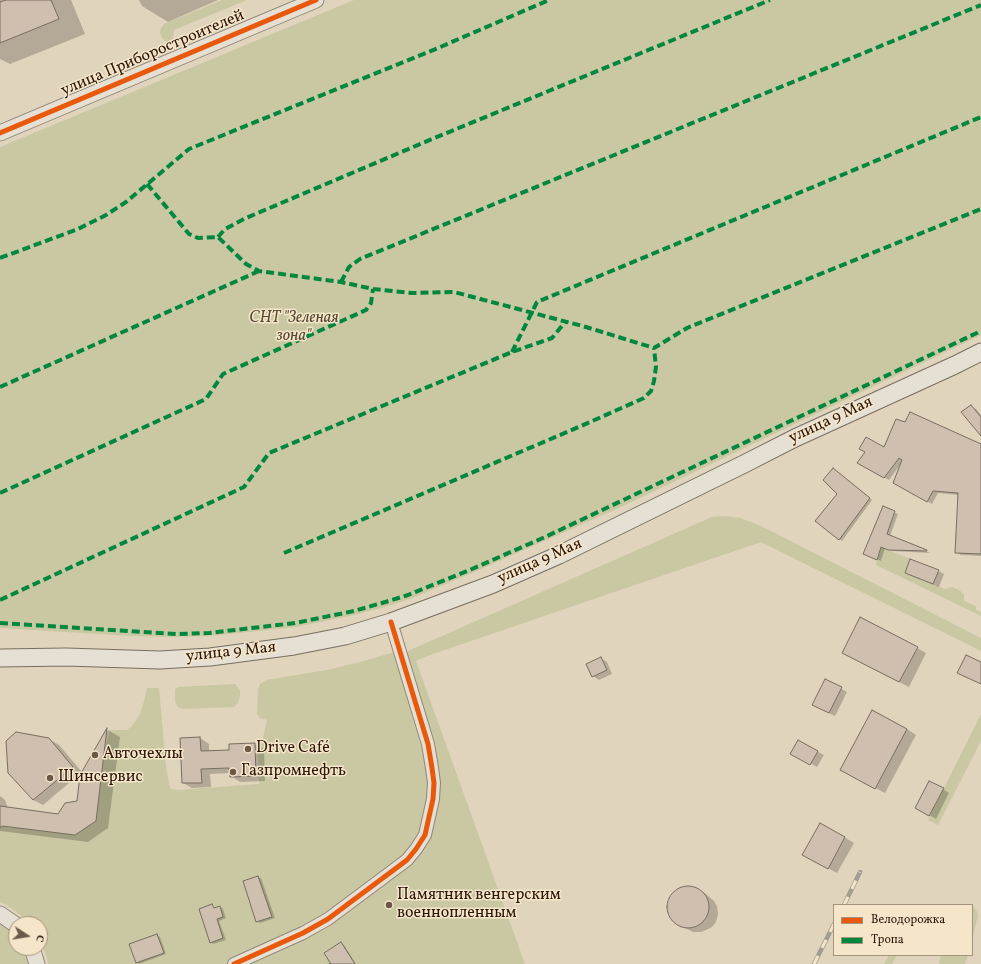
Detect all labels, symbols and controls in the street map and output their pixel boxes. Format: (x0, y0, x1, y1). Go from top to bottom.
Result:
street label: улица Приборостроителей (58, 7, 248, 101)
park label: СНТ "Зеленая зона" (249, 309, 339, 347)
street label: улица 9 Мая (786, 393, 876, 449)
street label: улица 9 Мая (495, 535, 585, 589)
street label: улица 9 Мая (185, 639, 277, 667)
place label: Drive Café (256, 739, 330, 759)
marker: Drive Café (243, 744, 253, 754)
place label: Авточехлы (103, 745, 183, 765)
marker: Авточехлы (90, 750, 100, 760)
place label: Газпромнефть (241, 762, 346, 782)
marker: Газпромнефть (228, 767, 238, 777)
place label: Шинсервис (58, 768, 143, 788)
marker: Шинсервис (45, 773, 55, 783)
place label: Памятник венгерским военнопленным (397, 886, 561, 924)
marker: Памятник венгерским военнопленным (384, 900, 394, 910)
legend (833, 904, 973, 956)
text: Велодорожка (871, 912, 945, 928)
north arrow (8, 916, 48, 956)
text: Тропа (871, 932, 904, 948)
text: С (31, 933, 47, 943)

